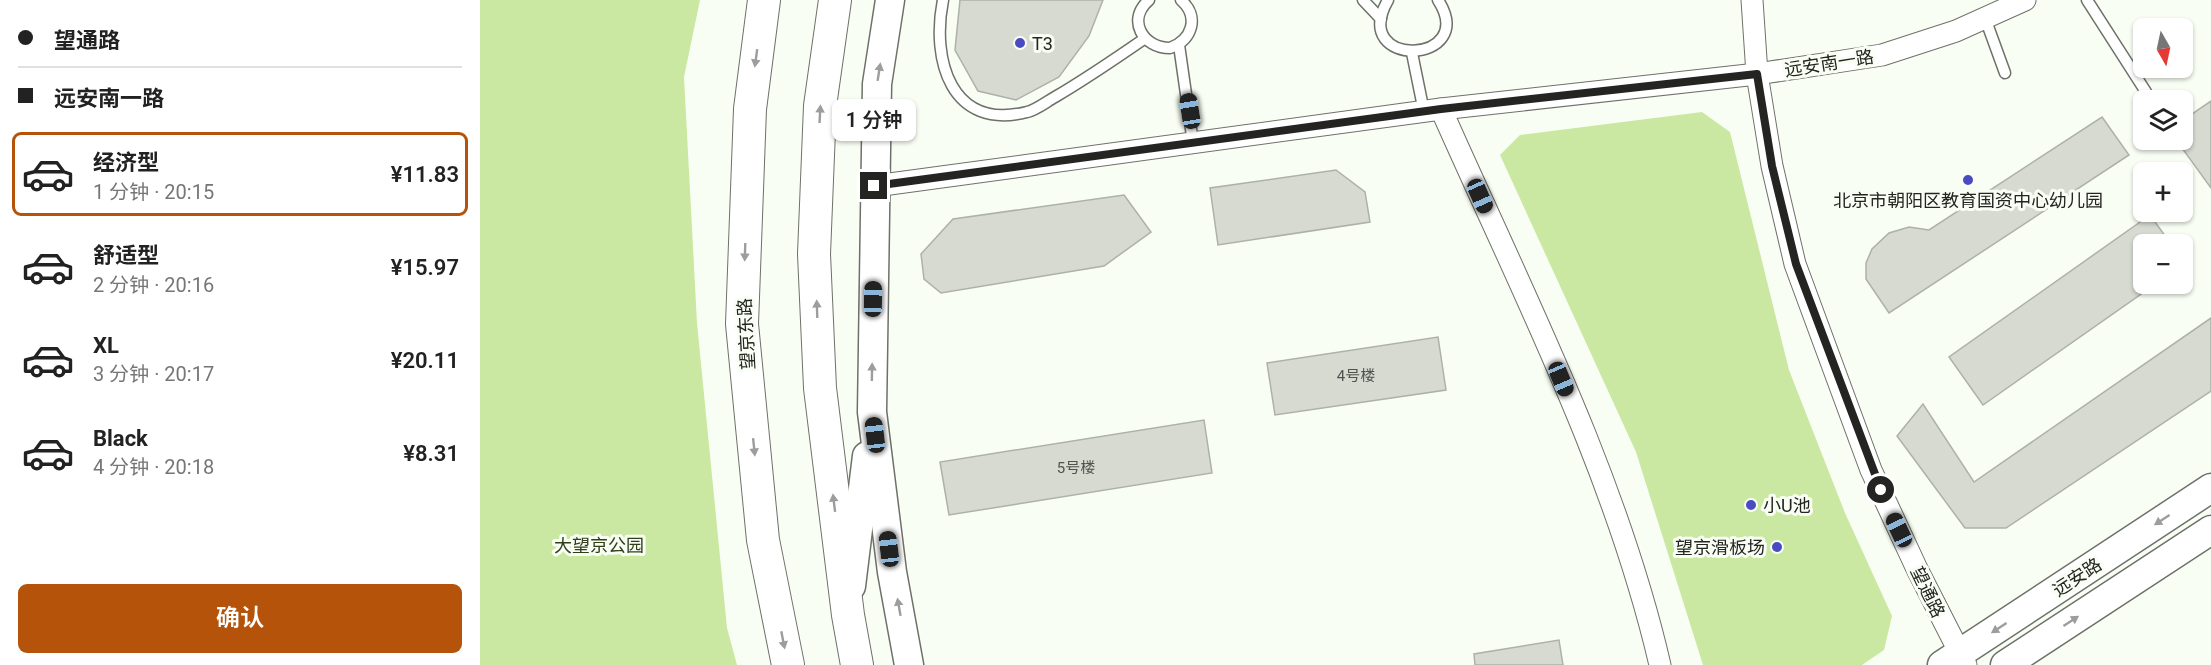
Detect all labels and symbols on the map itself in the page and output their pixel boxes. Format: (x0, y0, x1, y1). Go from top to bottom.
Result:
north arrow (2133, 18, 2193, 78)
place label: T3 (1032, 33, 1053, 54)
marker: T3 (1013, 36, 1027, 50)
street label: 远安南一路 (1783, 46, 1875, 80)
one-way arrow (752, 49, 761, 68)
one-way arrow (875, 63, 884, 82)
car (1178, 92, 1202, 130)
callout: 1 分钟 (832, 99, 916, 141)
one-way arrow (815, 105, 824, 124)
route end (860, 172, 887, 199)
marker: 北京市朝阳区教育国资中心幼儿园 (1961, 173, 1975, 187)
car (1464, 176, 1496, 216)
place label: 北京市朝阳区教育国资中心幼儿园 (1833, 190, 2103, 211)
one-way arrow (740, 243, 749, 262)
car (864, 281, 882, 317)
street label: 望京东路 (734, 297, 758, 371)
one-way arrow (812, 300, 821, 319)
car (1546, 359, 1576, 399)
one-way arrow (867, 363, 877, 382)
house number: 4号楼 (1337, 367, 1375, 385)
car (864, 416, 886, 454)
one-way arrow (749, 437, 759, 456)
house number: 5号楼 (1057, 459, 1095, 477)
route start (1867, 476, 1894, 503)
one-way arrow (829, 494, 839, 513)
place label: 小U池 (1763, 495, 1811, 516)
marker: 小U池 (1744, 498, 1758, 512)
car (1883, 510, 1915, 550)
one-way arrow (2154, 514, 2170, 525)
car (878, 530, 900, 568)
park label: 大望京公园 (554, 535, 644, 556)
place label: 望京滑板场 (1675, 537, 1765, 558)
marker: 望京滑板场 (1770, 540, 1784, 554)
street label: 远安路 (2049, 553, 2105, 601)
street label: 望通路 (1907, 563, 1949, 621)
one-way arrow (894, 598, 903, 617)
one-way arrow (2063, 616, 2080, 627)
one-way arrow (1991, 622, 2008, 633)
one-way arrow (779, 630, 788, 649)

